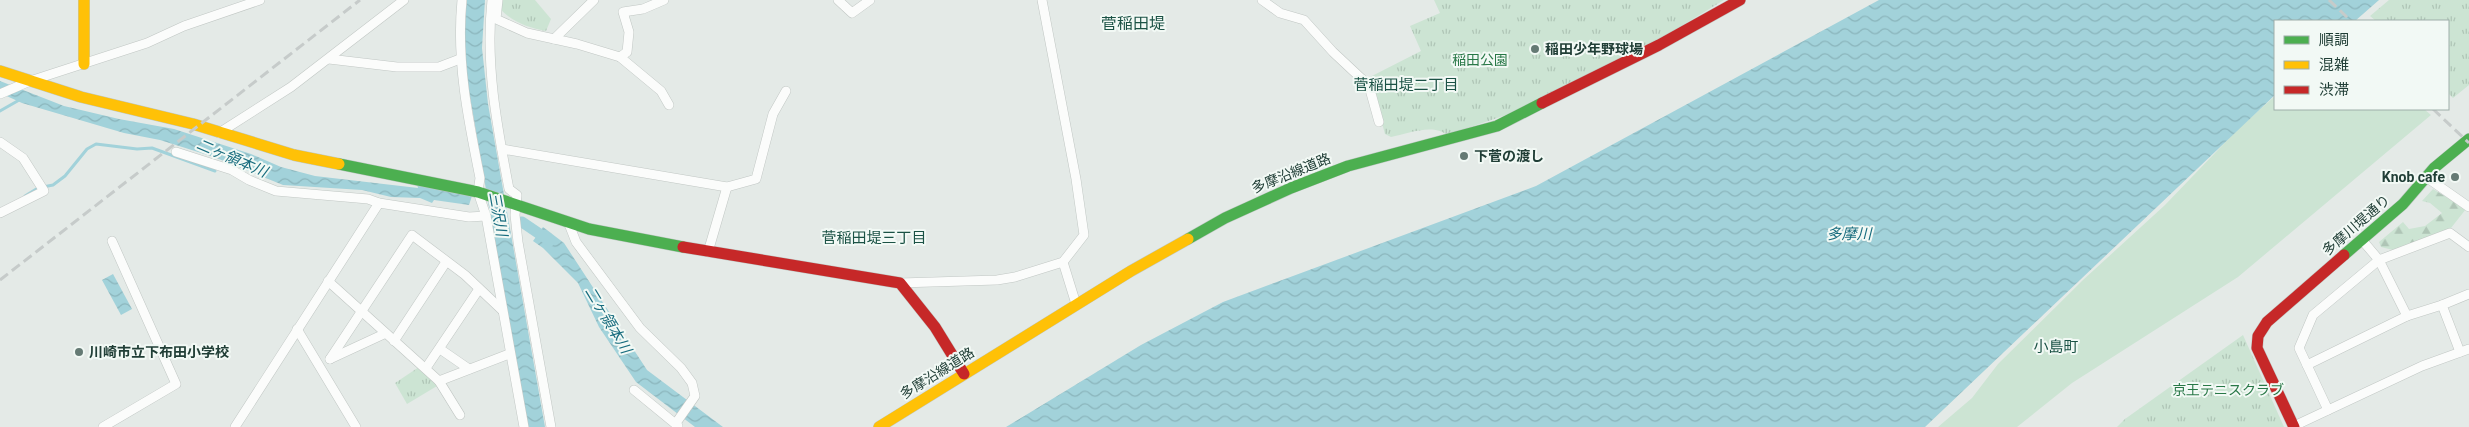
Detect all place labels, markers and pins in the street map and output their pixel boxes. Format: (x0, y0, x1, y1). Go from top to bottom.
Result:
place label: 稲田少年野球場 (1545, 41, 1643, 57)
marker: 稲田少年野球場 (1529, 43, 1541, 55)
place label: 下菅の渡し (1474, 148, 1544, 164)
marker: 下菅の渡し (1458, 150, 1470, 162)
place label: Knob cafe (2382, 169, 2445, 185)
marker: Knob cafe (2449, 171, 2461, 183)
place label: 川崎市立下布田小学校 (89, 344, 229, 360)
marker: 川崎市立下布田小学校 (73, 346, 85, 358)

